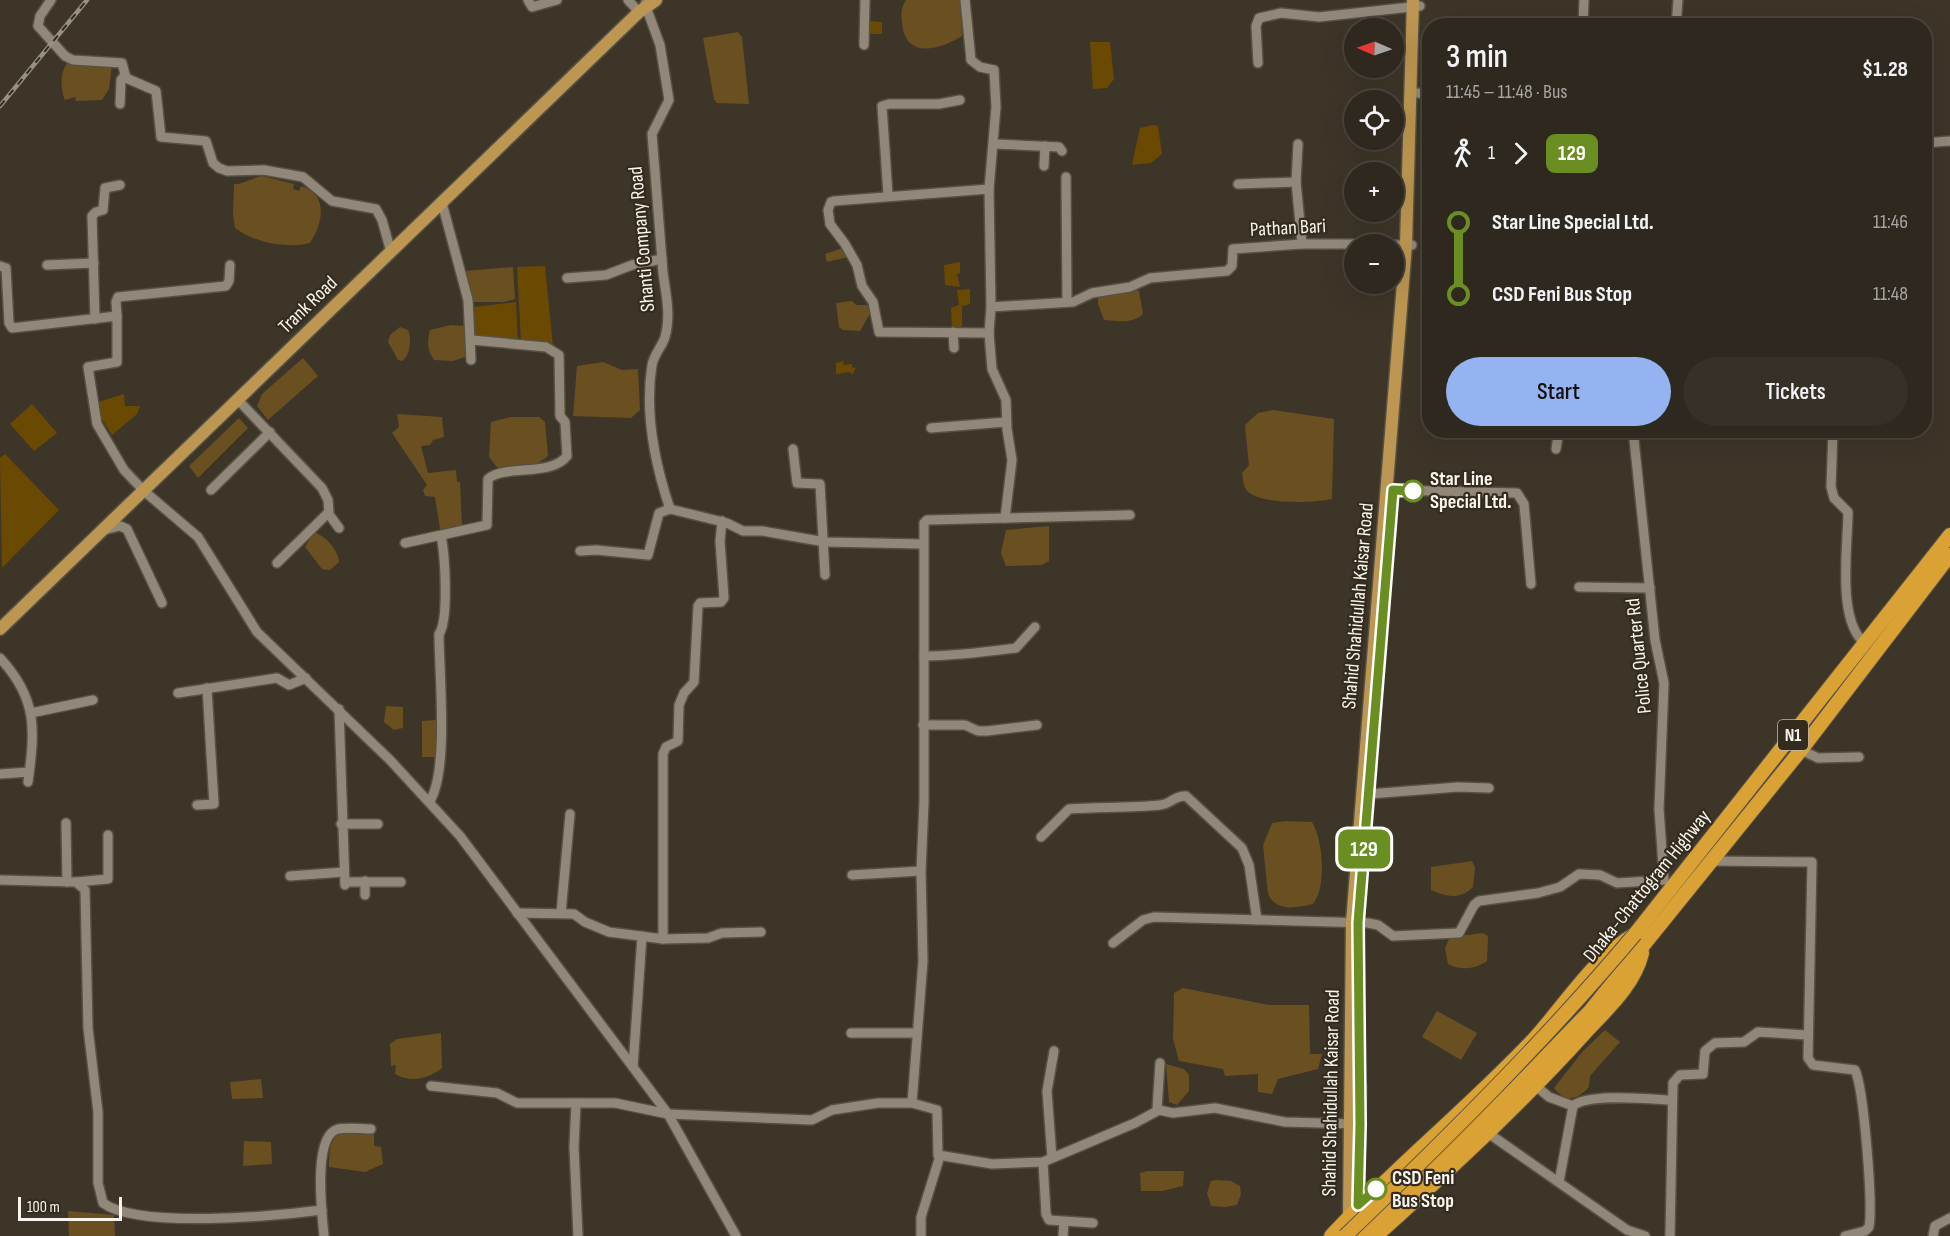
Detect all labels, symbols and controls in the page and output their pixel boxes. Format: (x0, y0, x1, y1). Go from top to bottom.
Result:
north arrow (1344, 18, 1404, 78)
map controls (1344, 18, 1404, 294)
text: 3 min (1446, 37, 1508, 77)
text: $1.28 (1862, 56, 1908, 83)
text: 11:45 – 11:48 · Bus (1446, 80, 1567, 104)
button: locate (1344, 90, 1404, 150)
icon: walk (1446, 137, 1479, 170)
icon: forward (1504, 137, 1537, 170)
text: 1 (1488, 141, 1495, 165)
text: 129 (1558, 141, 1586, 166)
button: + (1344, 162, 1404, 222)
street label: Shanti Company Road (624, 165, 660, 313)
text: Star Line Special Ltd. (1492, 209, 1654, 236)
text: 11:46 (1873, 210, 1908, 234)
street label: Pathan Bari (1249, 214, 1327, 242)
button: − (1344, 234, 1404, 294)
street label: Trank Road (274, 271, 342, 339)
text: CSD Feni Bus Stop (1492, 281, 1632, 308)
text: 11:48 (1873, 282, 1908, 306)
button: Start (1446, 357, 1671, 426)
button: Tickets (1683, 357, 1908, 426)
place label: Star Line Special Ltd. (1430, 467, 1512, 514)
marker: Star Line Special Ltd. (1402, 480, 1424, 502)
street label: Shahid Shahidullah Kaisar Road (1337, 502, 1379, 710)
street label: Police Quarter Rd (1621, 597, 1657, 715)
road number: N1 (1778, 720, 1808, 750)
street label: Dhaka-Chattogram Highway (1578, 805, 1716, 967)
line badge: 129 (1330, 830, 1398, 868)
text: 129 (1350, 837, 1378, 862)
street label: Shahid Shahidullah Kaisar Road (1317, 989, 1345, 1197)
place label: CSD Feni Bus Stop (1392, 1166, 1454, 1213)
marker: CSD Feni Bus Stop (1365, 1178, 1387, 1200)
scale bar (18, 1194, 122, 1222)
text: 100 m (27, 1198, 60, 1217)

